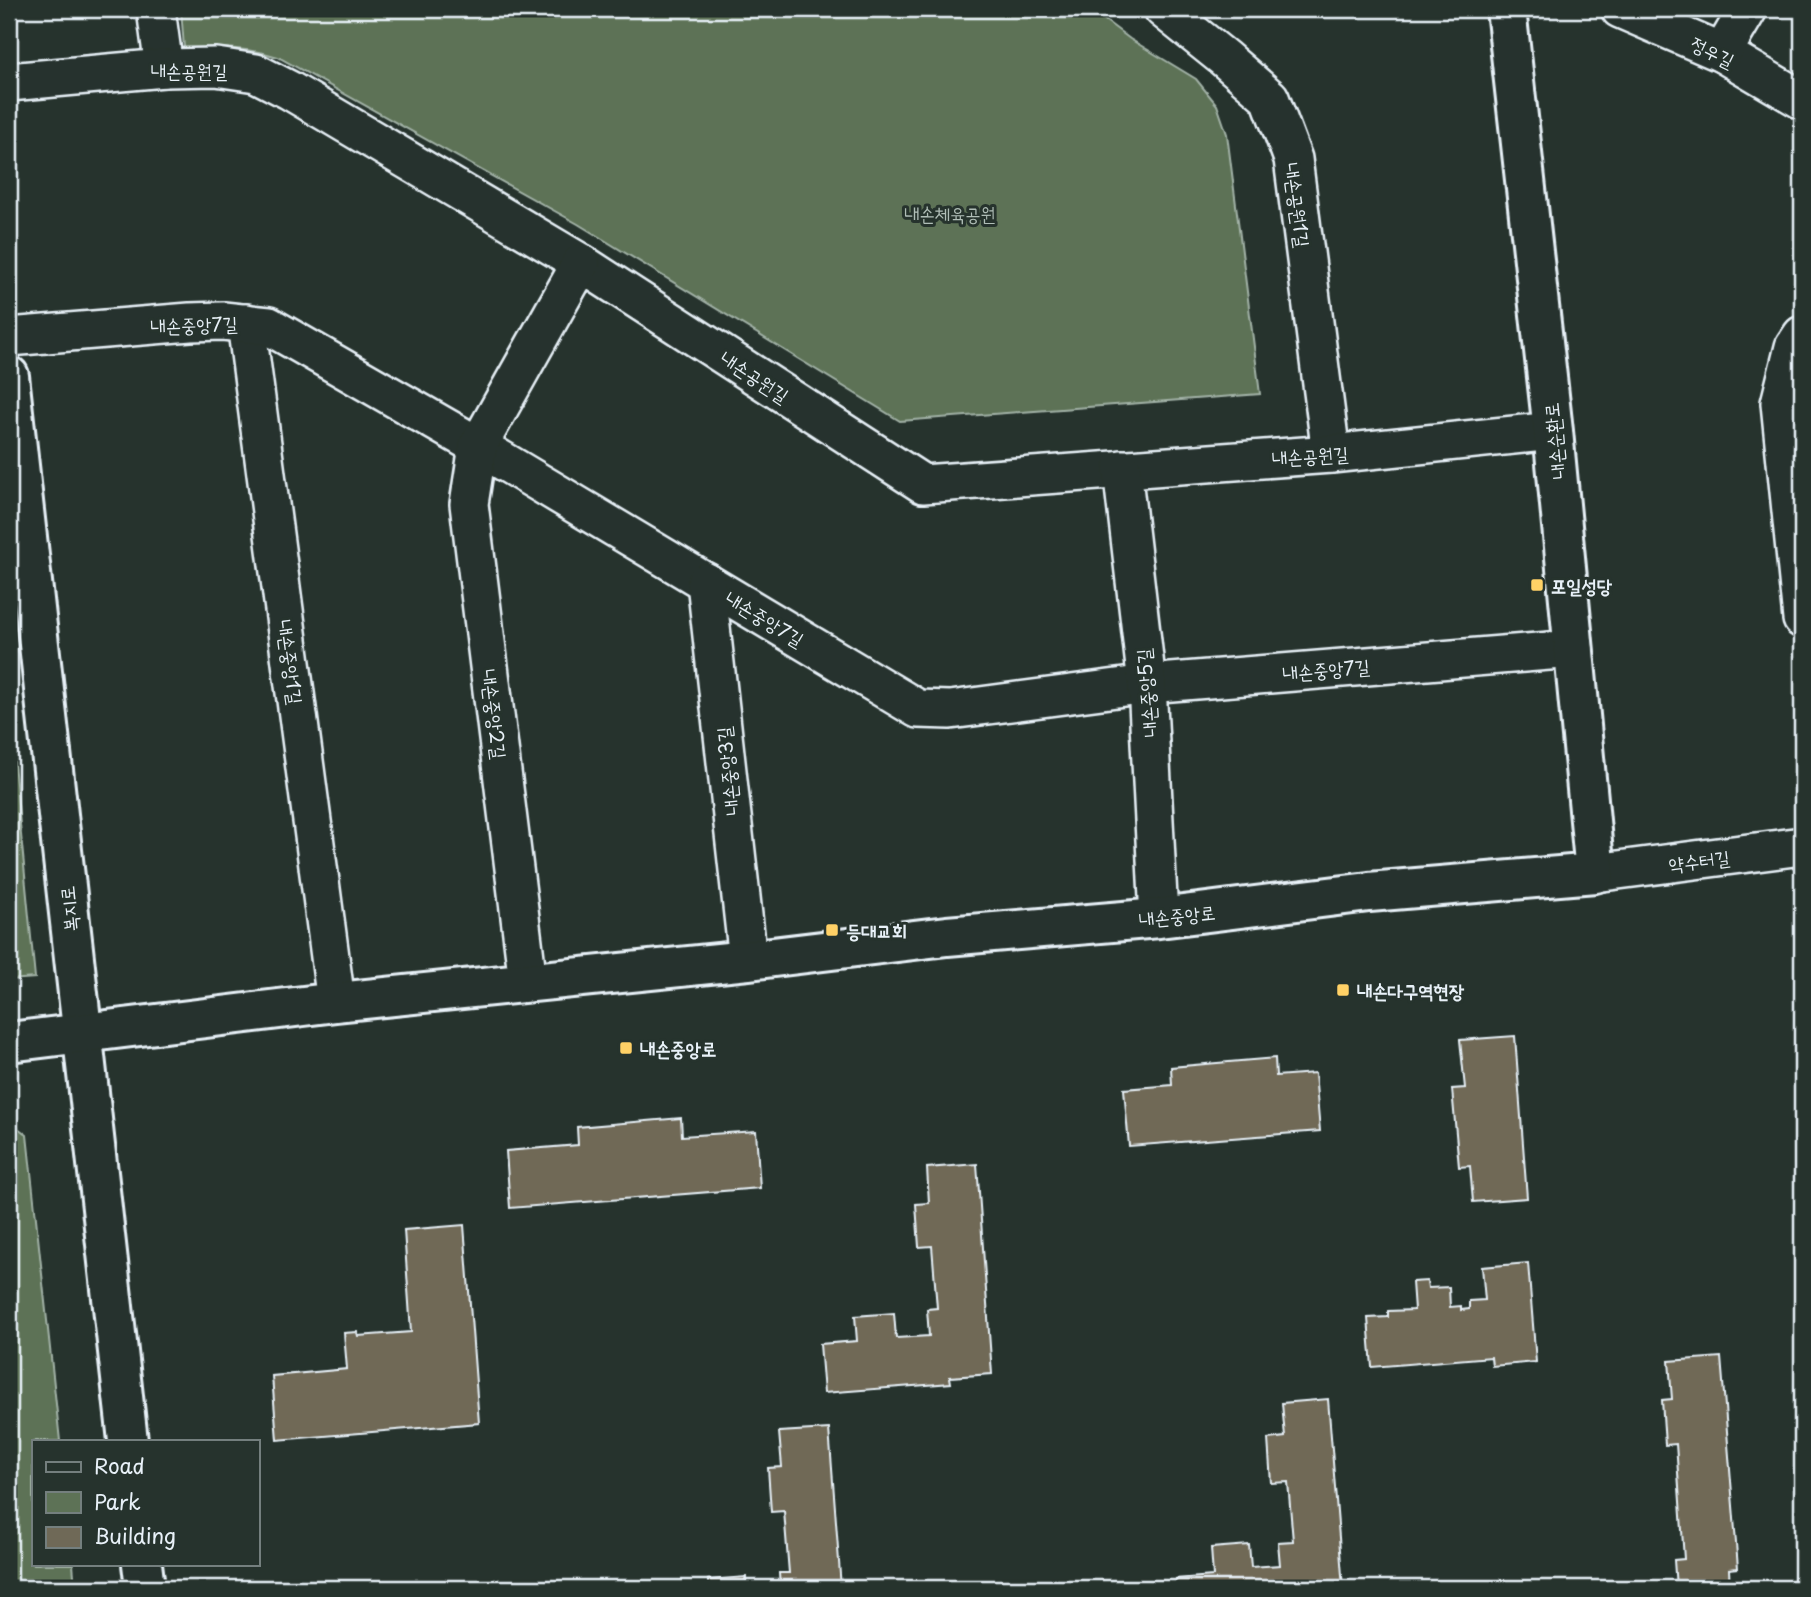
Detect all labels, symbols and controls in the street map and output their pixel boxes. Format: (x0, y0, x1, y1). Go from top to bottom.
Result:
street label: 정우길 (1686, 28, 1740, 74)
street label: 내손공원길 (151, 56, 227, 84)
street label: 내손공원1길 (1278, 161, 1318, 249)
park label: 내손체육공원 (904, 199, 996, 227)
street label: 내손중앙7길 (150, 308, 238, 340)
street label: 내손공원길 (715, 343, 795, 409)
street label: 내손순환로 (1536, 402, 1572, 480)
street label: 내손공원길 (1271, 438, 1349, 472)
place label: 포일성당 (1551, 571, 1613, 599)
marker: 포일성당 (1529, 577, 1545, 593)
street label: 내손중앙7길 (720, 584, 810, 652)
street label: 내손중앙1길 (271, 618, 311, 706)
street label: 내손중앙5길 (1128, 648, 1164, 738)
street label: 내손중앙7길 (1281, 651, 1371, 687)
street label: 내손중앙2길 (476, 668, 514, 760)
street label: 내손중앙3길 (708, 725, 746, 817)
street label: 약수터길 (1667, 842, 1731, 878)
street label: 복지로 (52, 885, 84, 933)
street label: 내손중앙로 (1138, 897, 1216, 933)
place label: 등대교회 (846, 916, 907, 944)
marker: 등대교회 (824, 922, 840, 938)
place label: 내손다구역현장 (1357, 976, 1465, 1004)
marker: 내손다구역현장 (1335, 982, 1351, 998)
place label: 내손중앙로 (640, 1034, 716, 1062)
marker: 내손중앙로 (618, 1040, 634, 1056)
legend (32, 1440, 259, 1566)
text: Road (94, 1449, 145, 1481)
text: Park (94, 1485, 141, 1517)
text: Building (94, 1519, 176, 1551)

